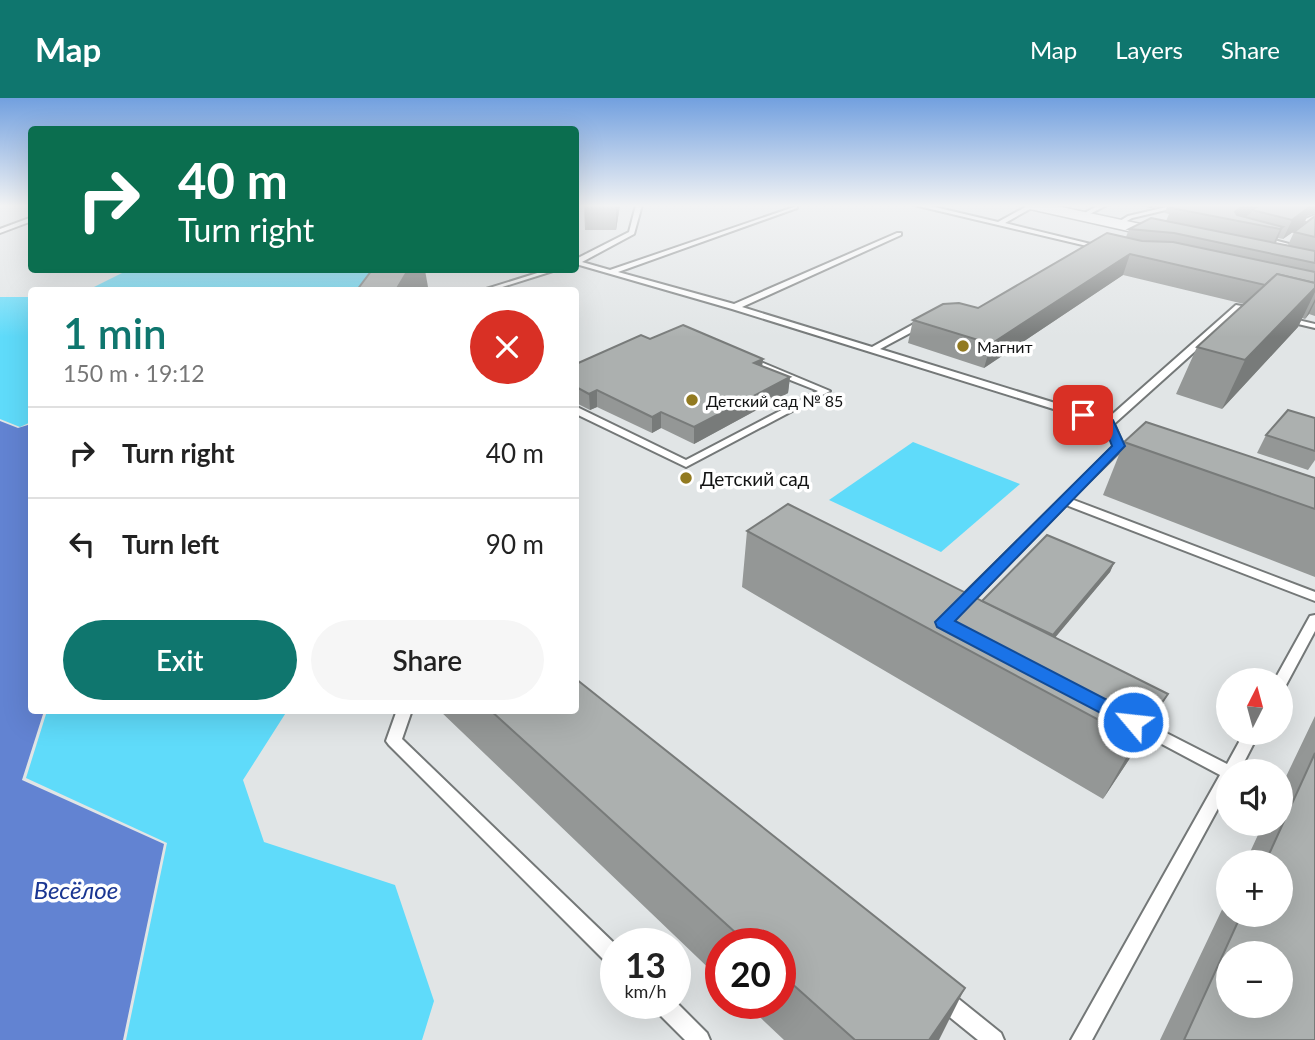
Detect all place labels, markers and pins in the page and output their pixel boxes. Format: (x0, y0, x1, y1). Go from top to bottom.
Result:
place label: Магнит (977, 337, 1033, 356)
marker: Магнит (955, 338, 971, 354)
pin (1053, 385, 1113, 445)
place label: Детский сад № 85 (706, 391, 843, 410)
marker: Детский сад № 85 (684, 392, 700, 408)
place label: Детский сад (700, 467, 810, 490)
marker: Детский сад (678, 470, 694, 486)

